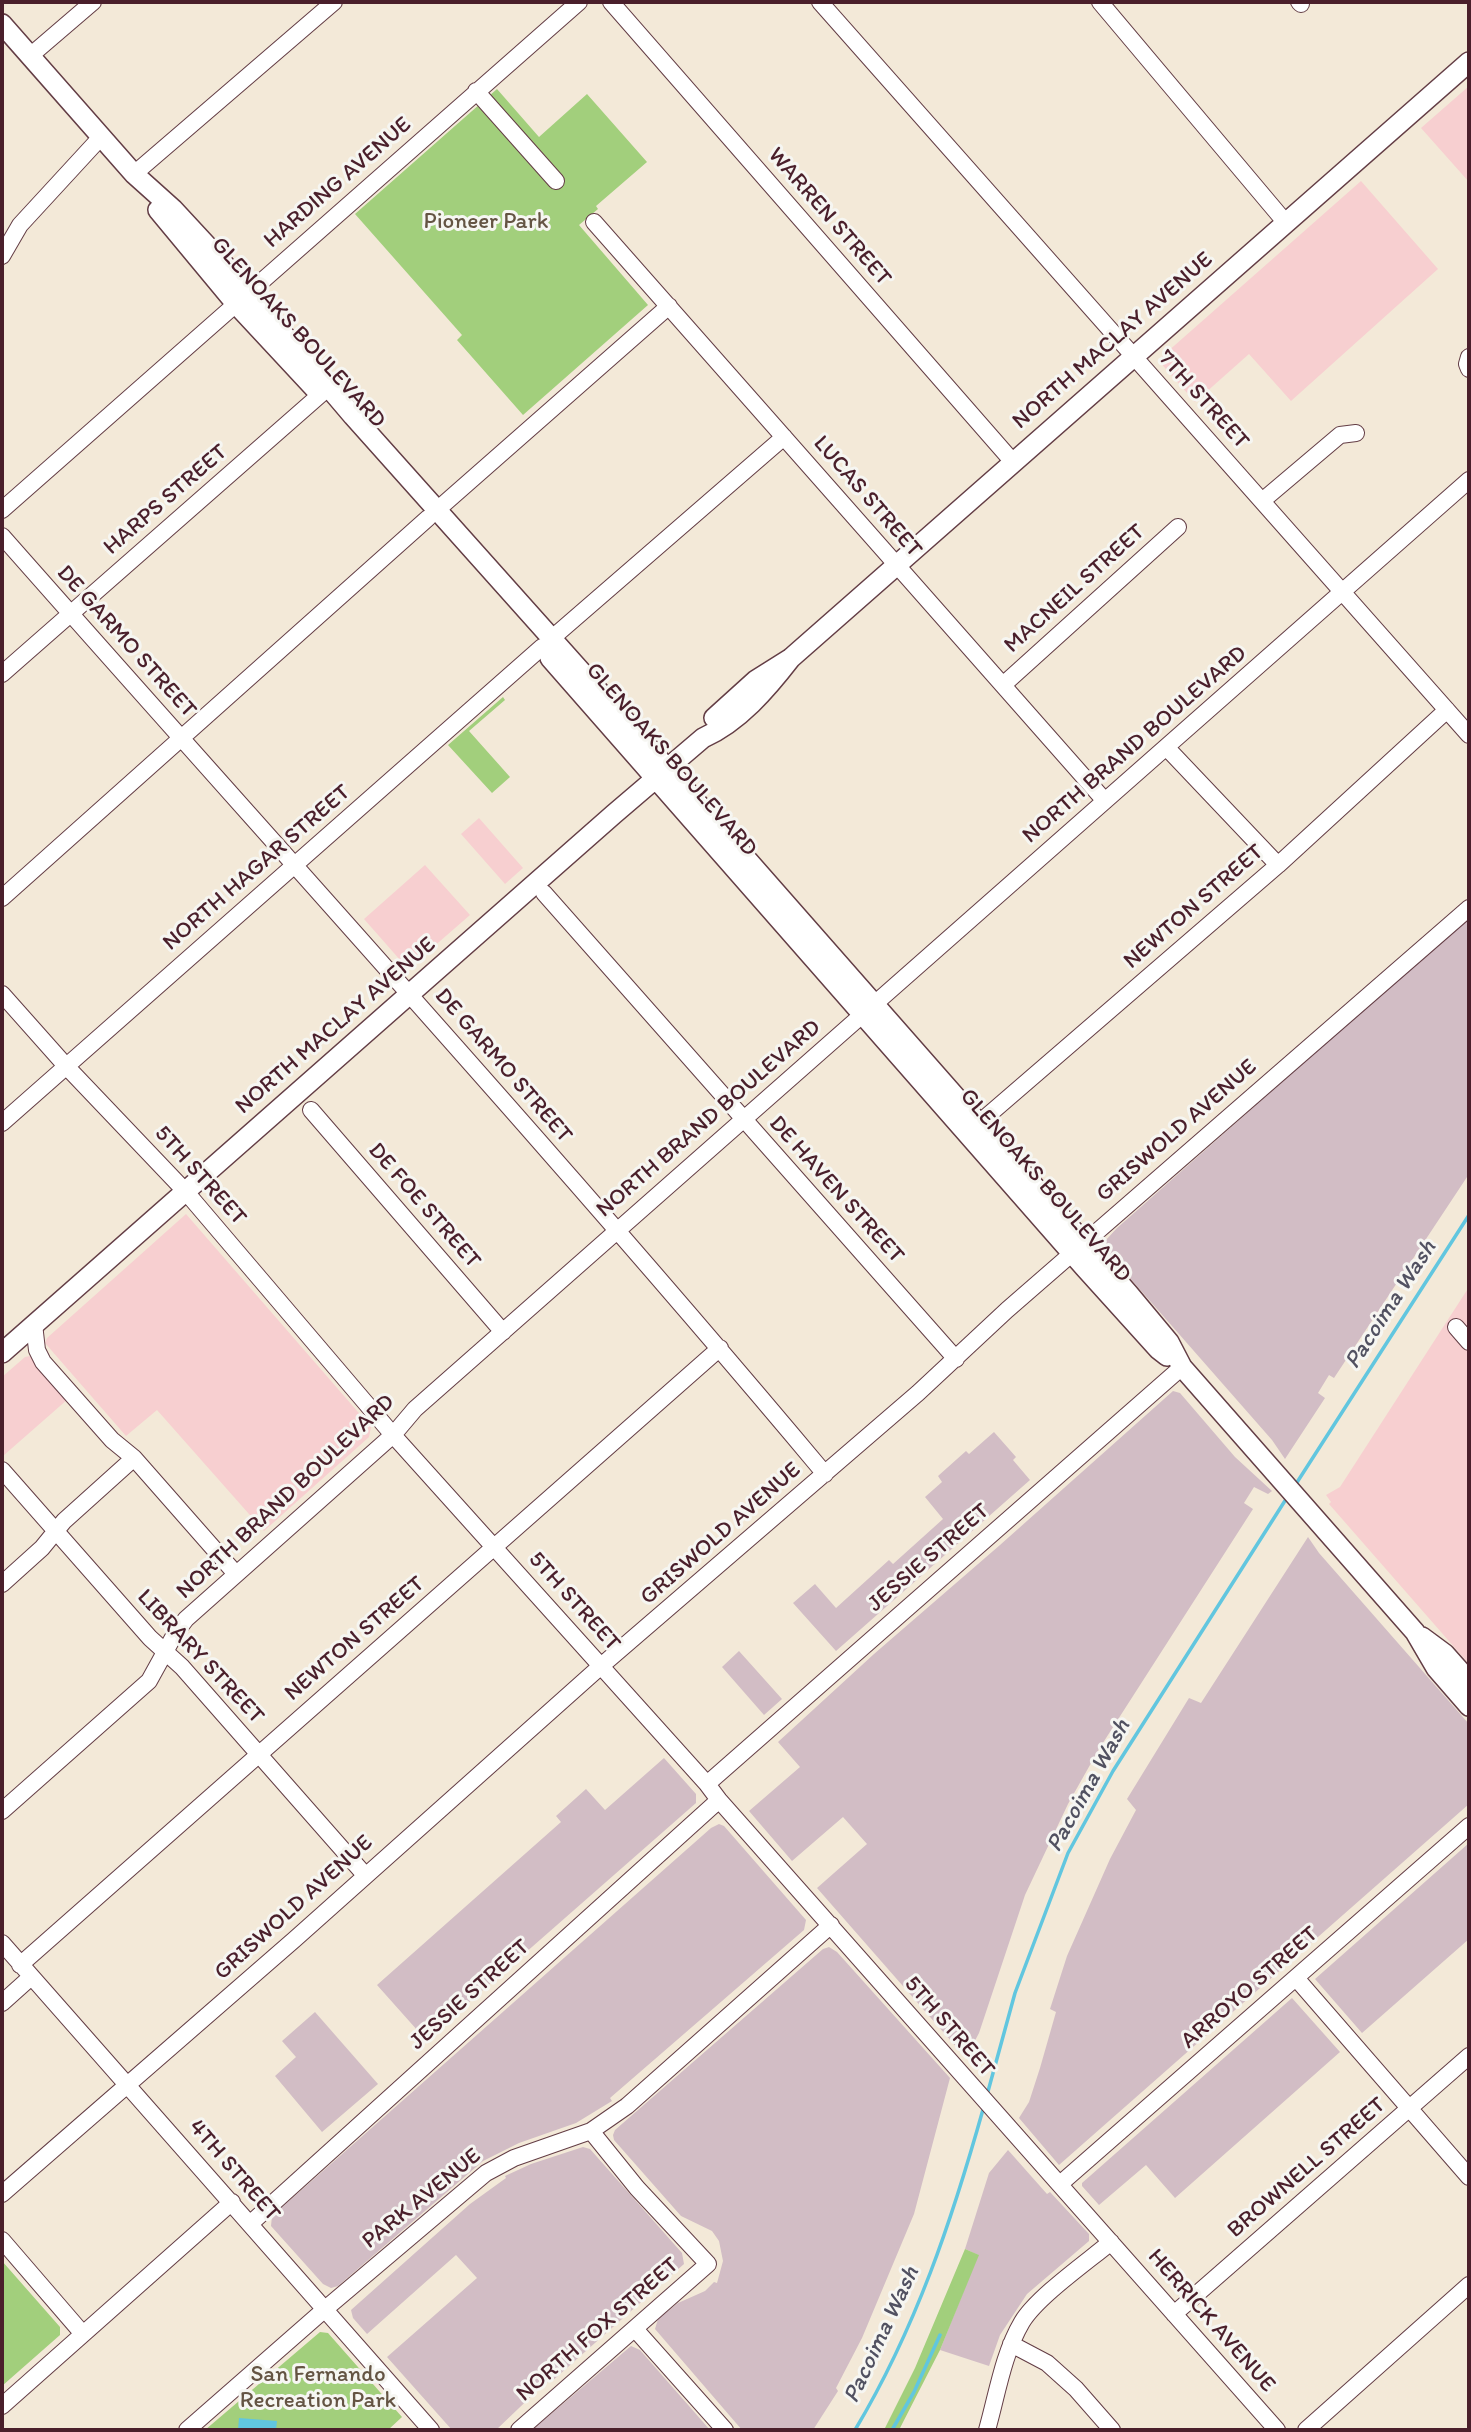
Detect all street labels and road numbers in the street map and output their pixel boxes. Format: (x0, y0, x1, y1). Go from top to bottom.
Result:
street label: HARDING AVENUE (259, 111, 417, 255)
street label: WARREN STREET (761, 142, 897, 292)
street label: GLENOAKS BOULEVARD (205, 232, 391, 434)
street label: NORTH MACLAY AVENUE (1007, 246, 1219, 436)
street label: 7TH STREET (1151, 345, 1255, 455)
street label: LUCAS STREET (807, 430, 927, 564)
street label: HARPS STREET (98, 439, 234, 561)
street label: MACNEIL STREET (999, 519, 1151, 659)
street label: DE GARMO STREET (50, 560, 202, 724)
street label: NORTH BRAND BOULEVARD (1017, 640, 1253, 850)
street label: GLENOAKS BOULEVARD (579, 657, 763, 863)
street label: NORTH HAGAR STREET (158, 779, 356, 957)
street label: NEWTON STREET (1118, 839, 1270, 975)
street label: NORTH MACLAY AVENUE (230, 931, 442, 1121)
street label: DE GARMO STREET (428, 983, 578, 1149)
street label: NORTH BRAND BOULEVARD (591, 1014, 827, 1224)
street label: GRISWOLD AVENUE (1091, 1054, 1263, 1208)
street label: GLENOAKS BOULEVARD (953, 1083, 1137, 1289)
street label: DE HAVEN STREET (762, 1110, 910, 1270)
street label: 5TH STREET (148, 1120, 252, 1232)
street label: DE FOE STREET (362, 1137, 486, 1275)
street label: NORTH BRAND BOULEVARD (171, 1389, 401, 1605)
street label: GRISWOLD AVENUE (635, 1457, 807, 1611)
street label: JESSIE STREET (863, 1498, 995, 1618)
street label: 5TH STREET (522, 1546, 626, 1658)
street label: NEWTON STREET (279, 1571, 431, 1707)
street label: LIBRARY STREET (130, 1584, 270, 1730)
street label: GRISWOLD AVENUE (209, 1830, 379, 1986)
street label: ARROYO STREET (1176, 1921, 1324, 2055)
street label: JESSIE STREET (404, 1934, 536, 2056)
street label: 5TH STREET (898, 1971, 1000, 2083)
street label: BROWNELL STREET (1222, 2092, 1392, 2244)
street label: 4TH STREET (182, 2114, 286, 2228)
street label: PARK AVENUE (357, 2143, 487, 2255)
street label: HERRICK AVENUE (1141, 2244, 1281, 2398)
street label: NORTH FOX STREET (511, 2252, 685, 2408)

